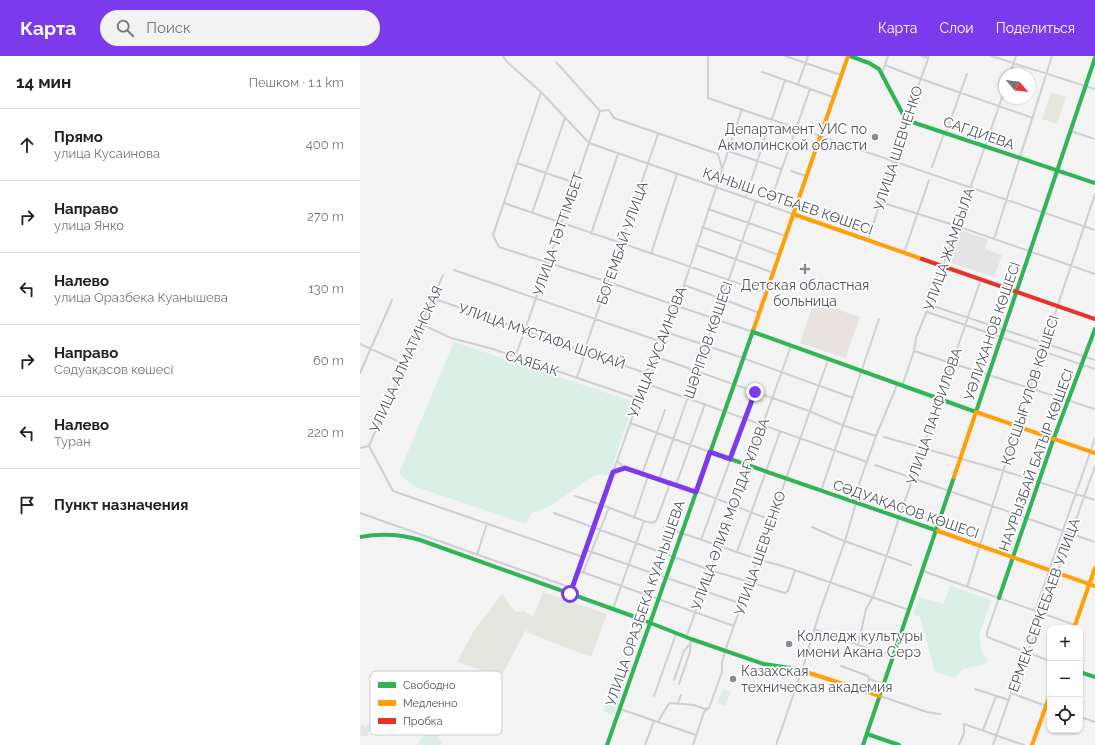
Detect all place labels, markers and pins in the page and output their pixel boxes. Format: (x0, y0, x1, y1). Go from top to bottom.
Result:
place label: Департамент УИС по Акмолинской области (718, 121, 867, 153)
marker: Департамент УИС по Акмолинской области (870, 132, 880, 142)
marker: Детская областная больница (799, 263, 811, 275)
place label: Детская областная больница (741, 277, 869, 309)
place label: Колледж культуры имени Акана Серэ (797, 628, 923, 660)
marker: Колледж культуры имени Акана Серэ (784, 639, 794, 649)
place label: Казахская техническая академия (741, 663, 893, 695)
marker: Казахская техническая академия (728, 674, 738, 684)

